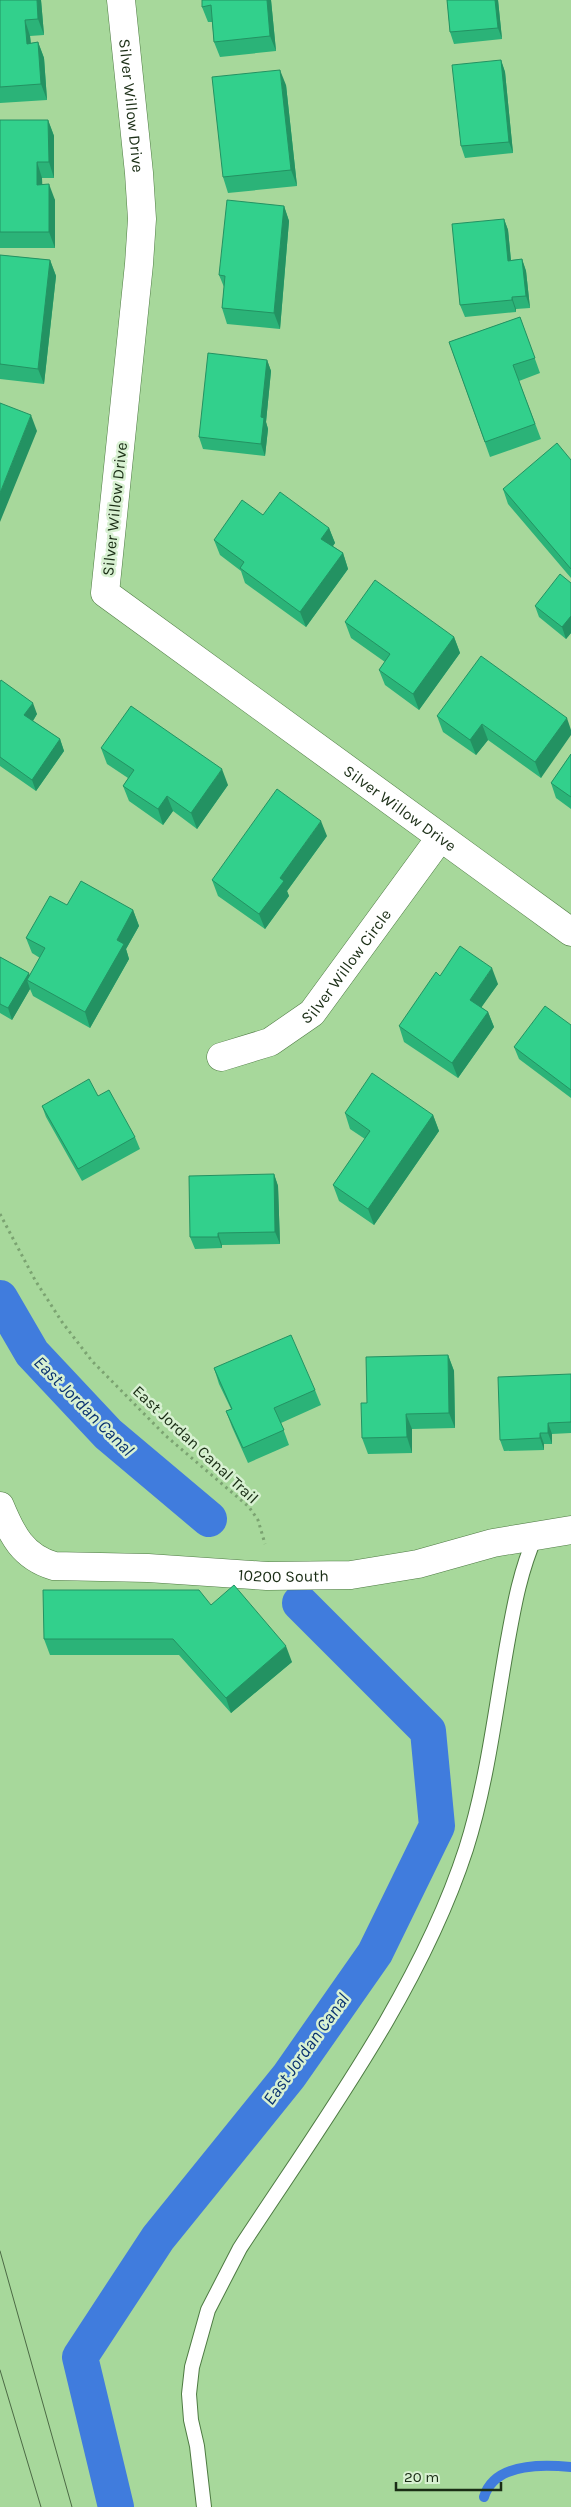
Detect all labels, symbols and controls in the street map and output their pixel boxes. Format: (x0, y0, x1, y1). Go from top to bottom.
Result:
street label: Silver Willow Drive (115, 38, 148, 173)
street label: Silver Willow Drive (98, 441, 131, 577)
street label: Silver Willow Drive (340, 761, 460, 855)
street label: Silver Willow Circle (297, 905, 395, 1028)
water label: East Jordan Canal (29, 1351, 139, 1461)
street label: East Jordan Canal Trail (129, 1381, 262, 1508)
street label: 10200 South (238, 1565, 329, 1586)
water label: East Jordan Canal (258, 1988, 354, 2109)
scale bar (396, 2460, 501, 2492)
text: 20 m (404, 2468, 439, 2486)

